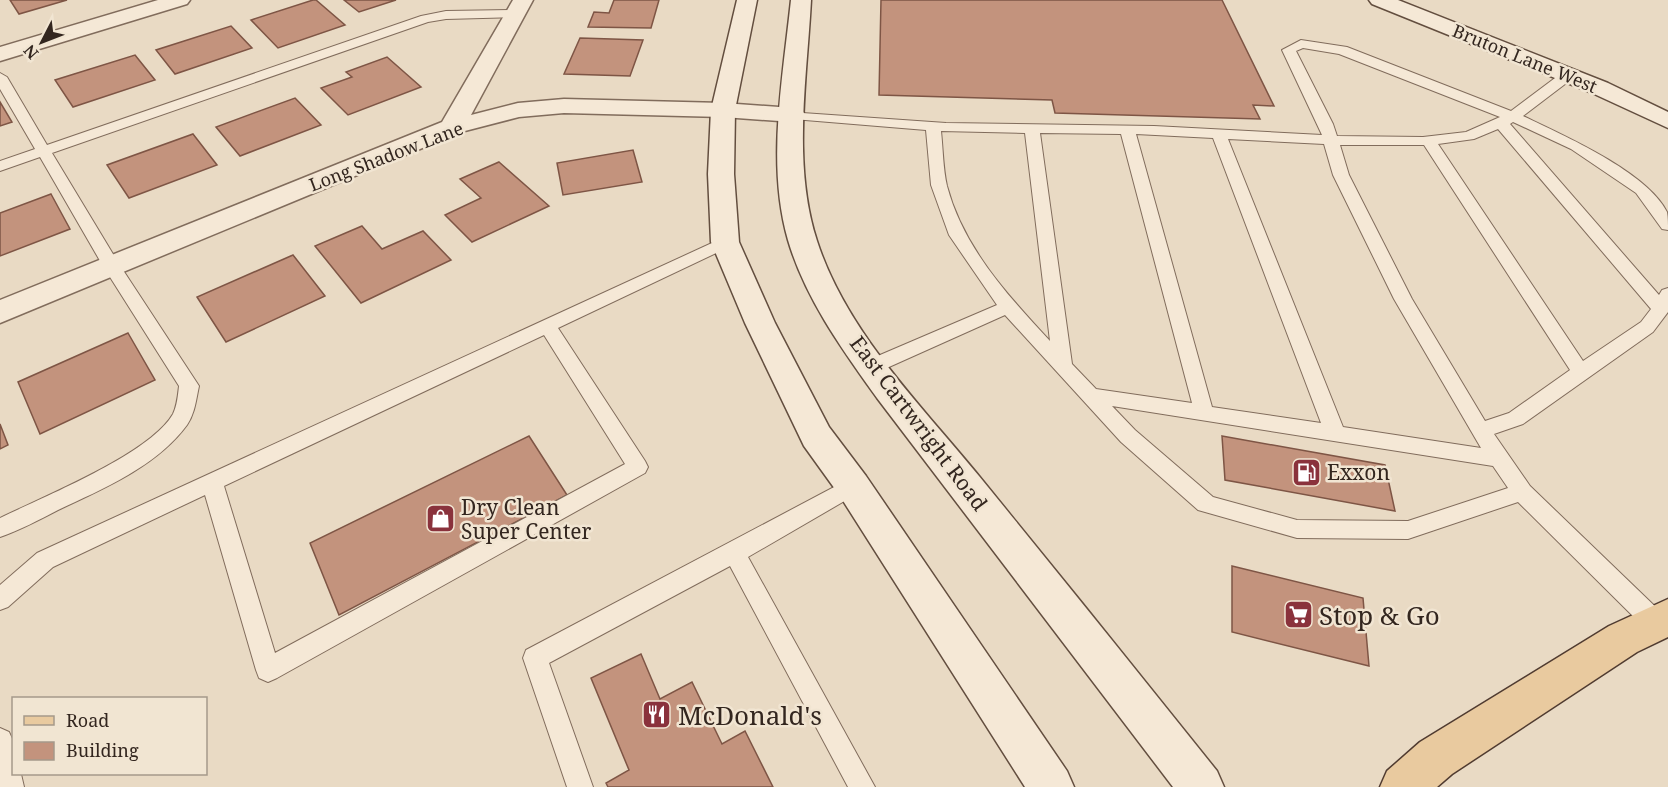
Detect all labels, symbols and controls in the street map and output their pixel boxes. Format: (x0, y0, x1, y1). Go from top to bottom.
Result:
north arrow (12, 12, 72, 72)
street label: Bruton Lane West (1449, 18, 1601, 98)
text: N (18, 40, 43, 64)
street label: Long Shadow Lane (306, 116, 466, 196)
street label: East Cartwright Road (844, 330, 994, 516)
fuel station icon: Exxon (1290, 456, 1322, 488)
place label: Exxon (1327, 458, 1390, 486)
place label: Dry Clean Super Center (461, 493, 592, 545)
shop icon: Dry Clean Super Center (424, 503, 456, 535)
place label: Stop & Go (1319, 597, 1440, 633)
supermarket icon: Stop & Go (1282, 599, 1314, 631)
legend (12, 697, 207, 775)
place label: McDonald's (678, 697, 822, 733)
restaurant icon: McDonald's (641, 699, 673, 731)
text: Road (66, 708, 109, 732)
text: Building (66, 738, 139, 762)

